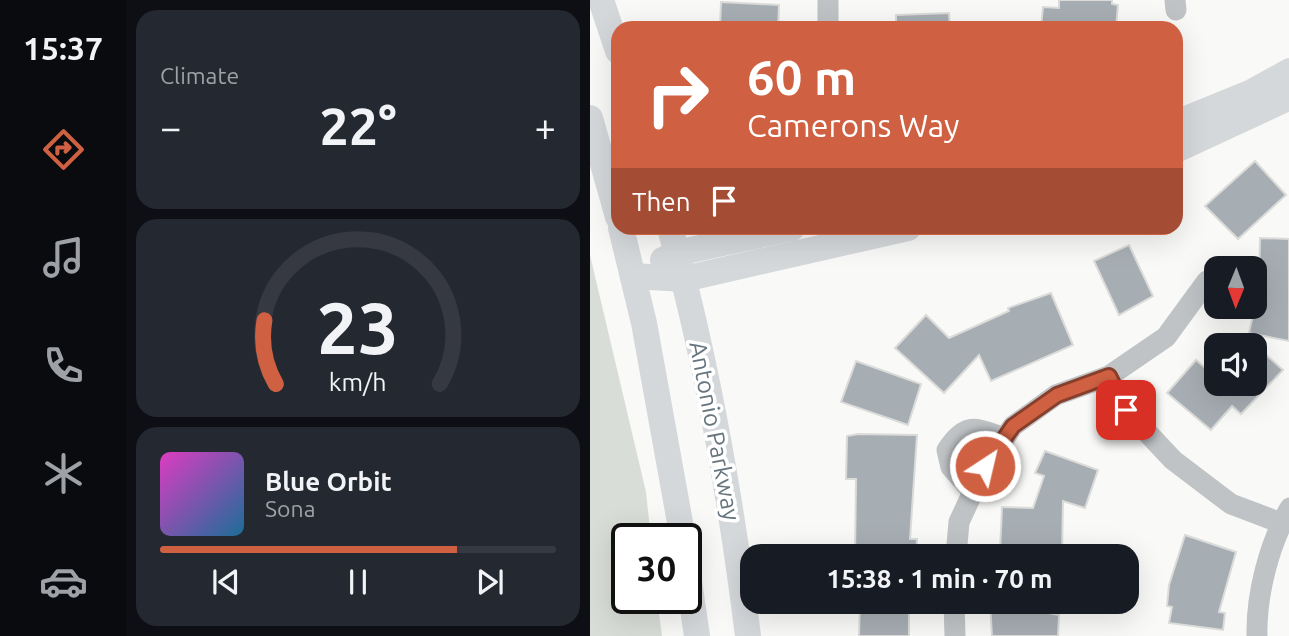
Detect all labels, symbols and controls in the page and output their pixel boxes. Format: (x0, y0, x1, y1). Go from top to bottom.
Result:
text: 15:37 (23, 30, 103, 66)
icon: right (632, 49, 723, 140)
text: 60 m (747, 49, 856, 104)
text: Climate (160, 63, 239, 88)
text: 22° (319, 97, 397, 155)
text: − (160, 106, 181, 148)
text: + (535, 106, 556, 148)
text: Camerons Way (747, 107, 959, 143)
icon: directions (39, 125, 88, 174)
icon: arrive (705, 182, 743, 220)
text: Then (632, 187, 691, 216)
icon: music (39, 233, 88, 282)
north arrow (1204, 256, 1267, 318)
map controls (1204, 256, 1267, 396)
text: 23 (317, 286, 399, 368)
button: sound (1204, 333, 1267, 396)
street label: Antonio Parkway (684, 339, 746, 523)
icon: phone (39, 341, 88, 390)
text: km/h (329, 368, 387, 396)
pin (1096, 380, 1156, 440)
icon: arrive (1107, 391, 1145, 429)
position arrow (948, 429, 1022, 503)
icon: climate (39, 449, 88, 498)
text: Blue Orbit (265, 467, 392, 496)
text: Sona (265, 496, 315, 521)
speed limit sign: 30 (611, 523, 702, 614)
icon: car (39, 557, 88, 606)
icon: previous (207, 563, 245, 601)
icon: pause (339, 563, 377, 601)
icon: next (471, 563, 509, 601)
text: 15:38 · 1 min · 70 m (826, 564, 1053, 593)

